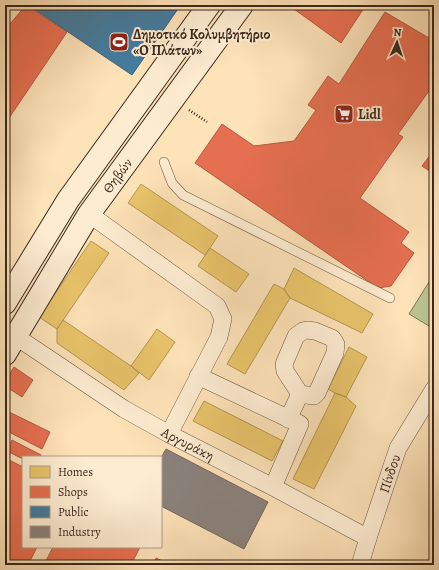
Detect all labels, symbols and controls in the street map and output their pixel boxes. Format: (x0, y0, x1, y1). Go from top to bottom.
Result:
north arrow (377, 22, 417, 62)
place label: Δημοτικό Κολυμβητήριο «Ο Πλάτων» (133, 25, 270, 60)
text: N (393, 25, 402, 40)
sports icon: Δημοτικό Κολυμβητήριο «Ο Πλάτων» (108, 31, 130, 53)
supermarket icon: Lidl (333, 103, 355, 125)
place label: Lidl (358, 105, 381, 124)
street label: Θηβών (98, 154, 137, 197)
street label: Αργυράκη (157, 422, 218, 465)
street label: Πίνδου (374, 452, 405, 495)
legend (22, 456, 162, 548)
text: Homes (58, 464, 93, 480)
text: Shops (58, 484, 88, 500)
text: Public (58, 504, 89, 520)
text: Industry (58, 524, 101, 540)

